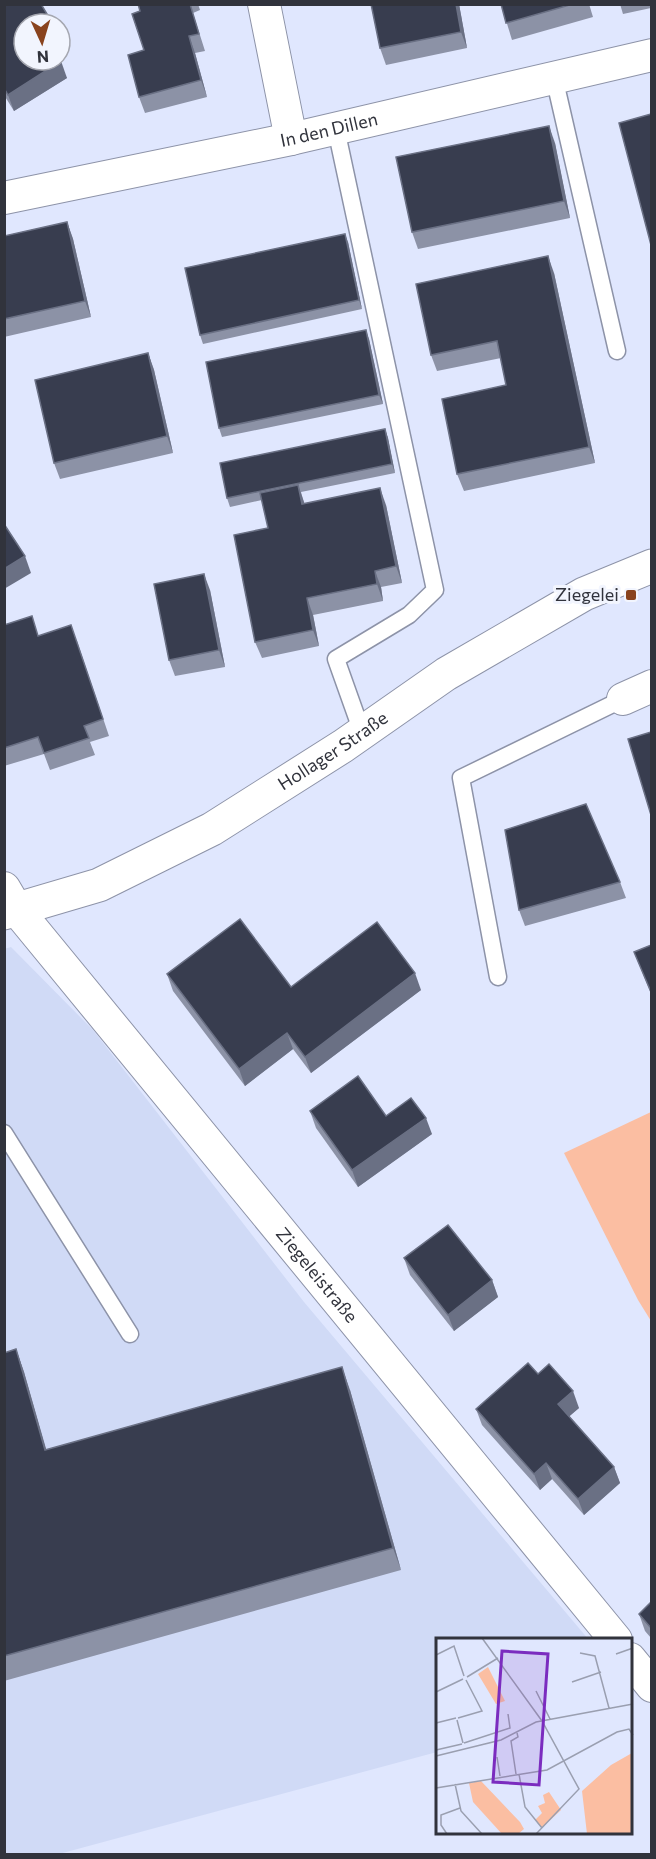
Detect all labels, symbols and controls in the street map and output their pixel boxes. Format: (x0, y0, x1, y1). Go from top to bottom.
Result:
north arrow (12, 12, 72, 72)
text: N (36, 48, 50, 67)
street label: In den Dillen (278, 107, 380, 151)
place label: Ziegelei (555, 583, 619, 605)
marker: Ziegelei (624, 588, 638, 602)
street label: Hollager Straße (273, 706, 392, 795)
street label: Ziegeleistraße (272, 1223, 363, 1327)
inset map (436, 1638, 632, 1835)

